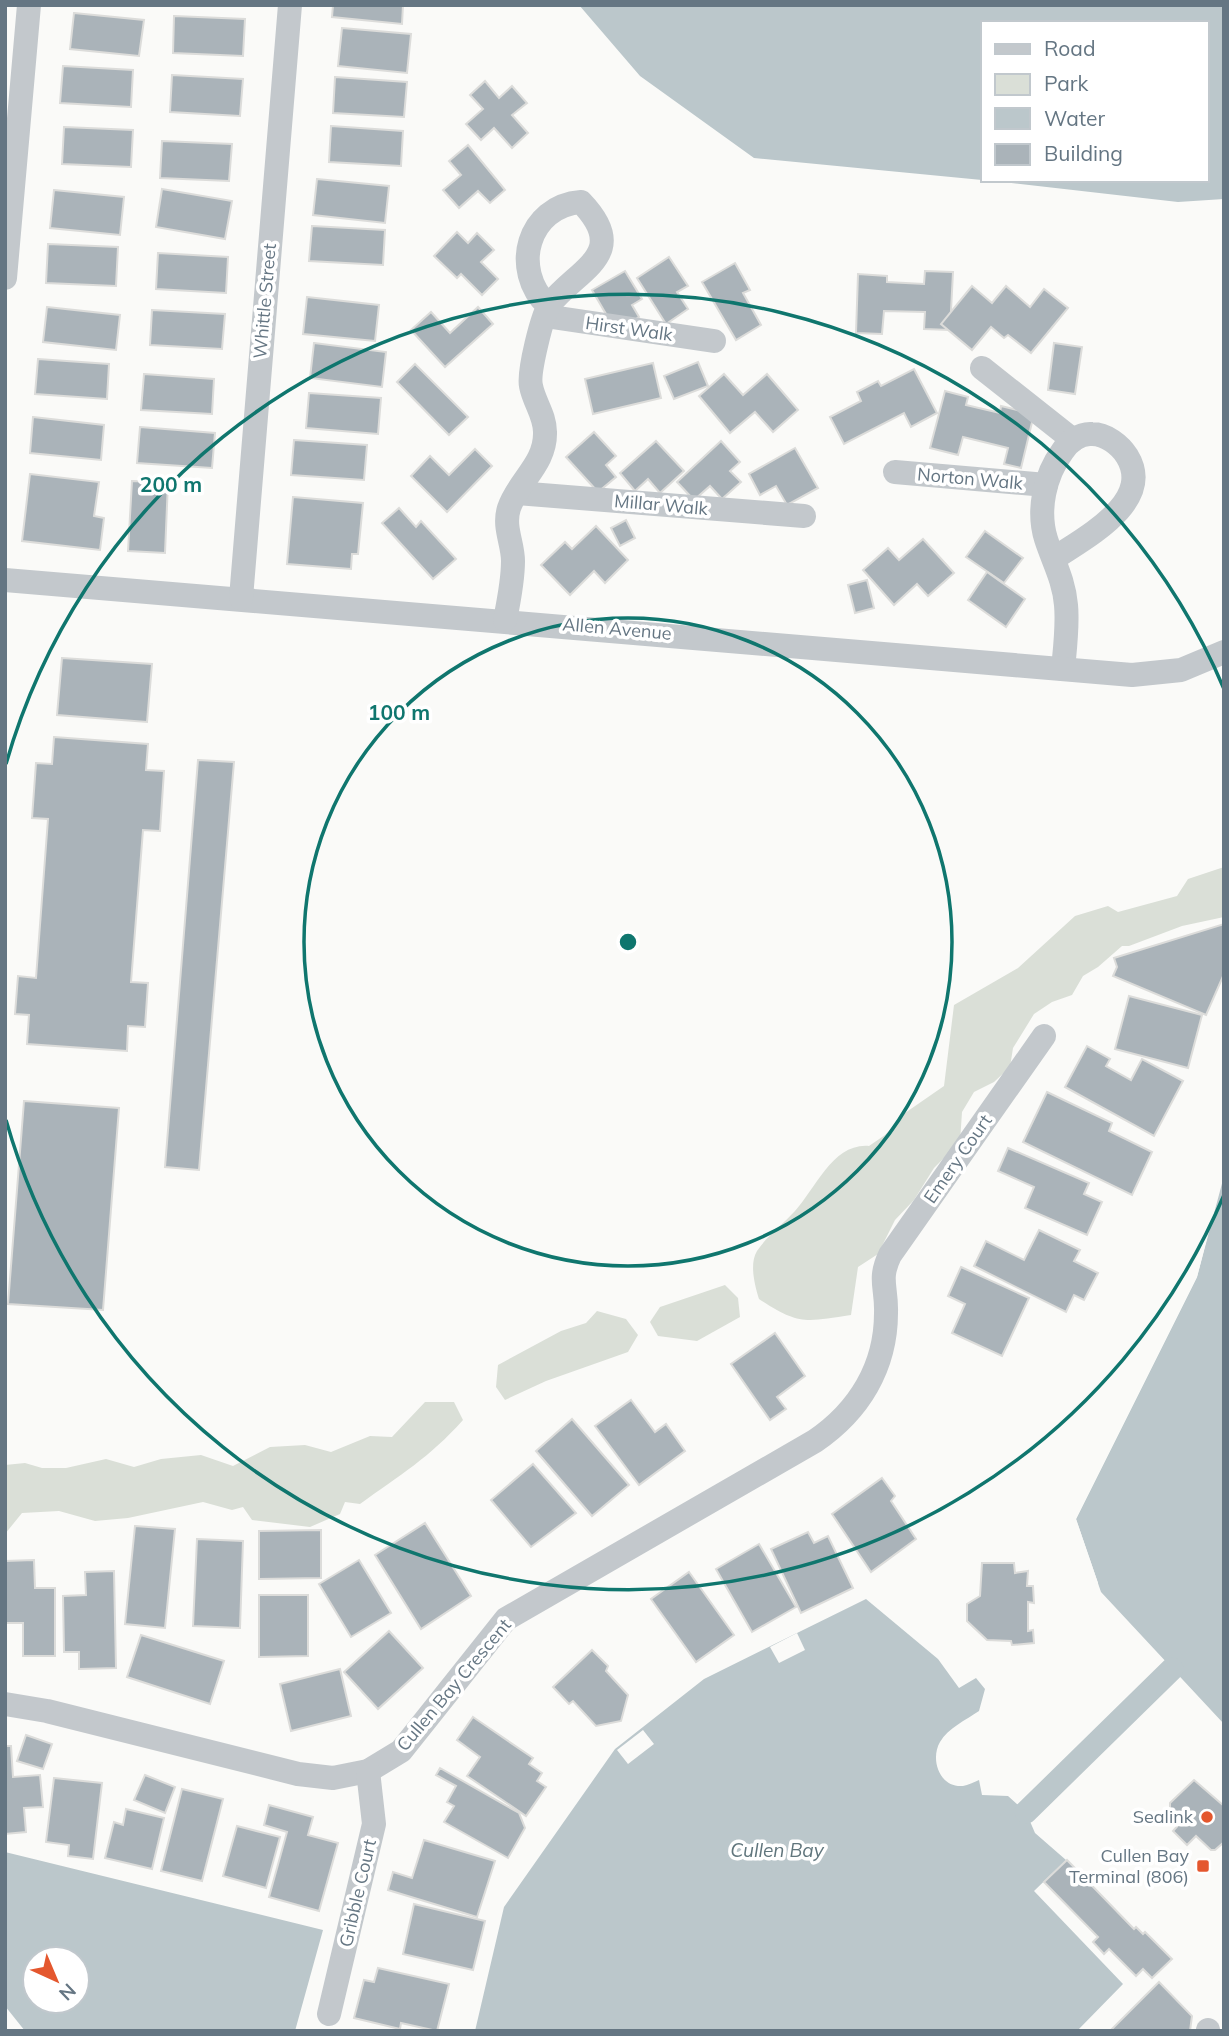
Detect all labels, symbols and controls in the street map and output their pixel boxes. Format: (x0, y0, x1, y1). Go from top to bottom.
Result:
legend (981, 21, 1208, 182)
text: Road (1044, 35, 1095, 61)
text: Park (1044, 70, 1088, 96)
text: Water (1044, 105, 1105, 131)
text: Building (1044, 140, 1123, 166)
street label: Whittle Street (248, 242, 281, 360)
street label: Hirst Walk (584, 311, 675, 346)
street label: Norton Walk (916, 462, 1024, 495)
text: 200 m (140, 471, 202, 497)
street label: Millar Walk (613, 489, 709, 520)
street label: Allen Avenue (561, 612, 673, 645)
text: 100 m (368, 699, 430, 725)
centre of rings (616, 930, 640, 954)
street label: Emery Court (919, 1110, 997, 1208)
street label: Cullen Bay Crescent (391, 1614, 516, 1756)
place label: Sealink (1133, 1805, 1194, 1828)
marker: Sealink (1199, 1809, 1215, 1825)
street label: Gribble Court (334, 1837, 381, 1949)
water label: Cullen Bay (730, 1838, 825, 1862)
place label: Cullen Bay Terminal (806) (1069, 1844, 1189, 1888)
marker: Cullen Bay Terminal (806) (1195, 1858, 1211, 1874)
north arrow (21, 1945, 91, 2015)
text: N (54, 1979, 81, 2006)

